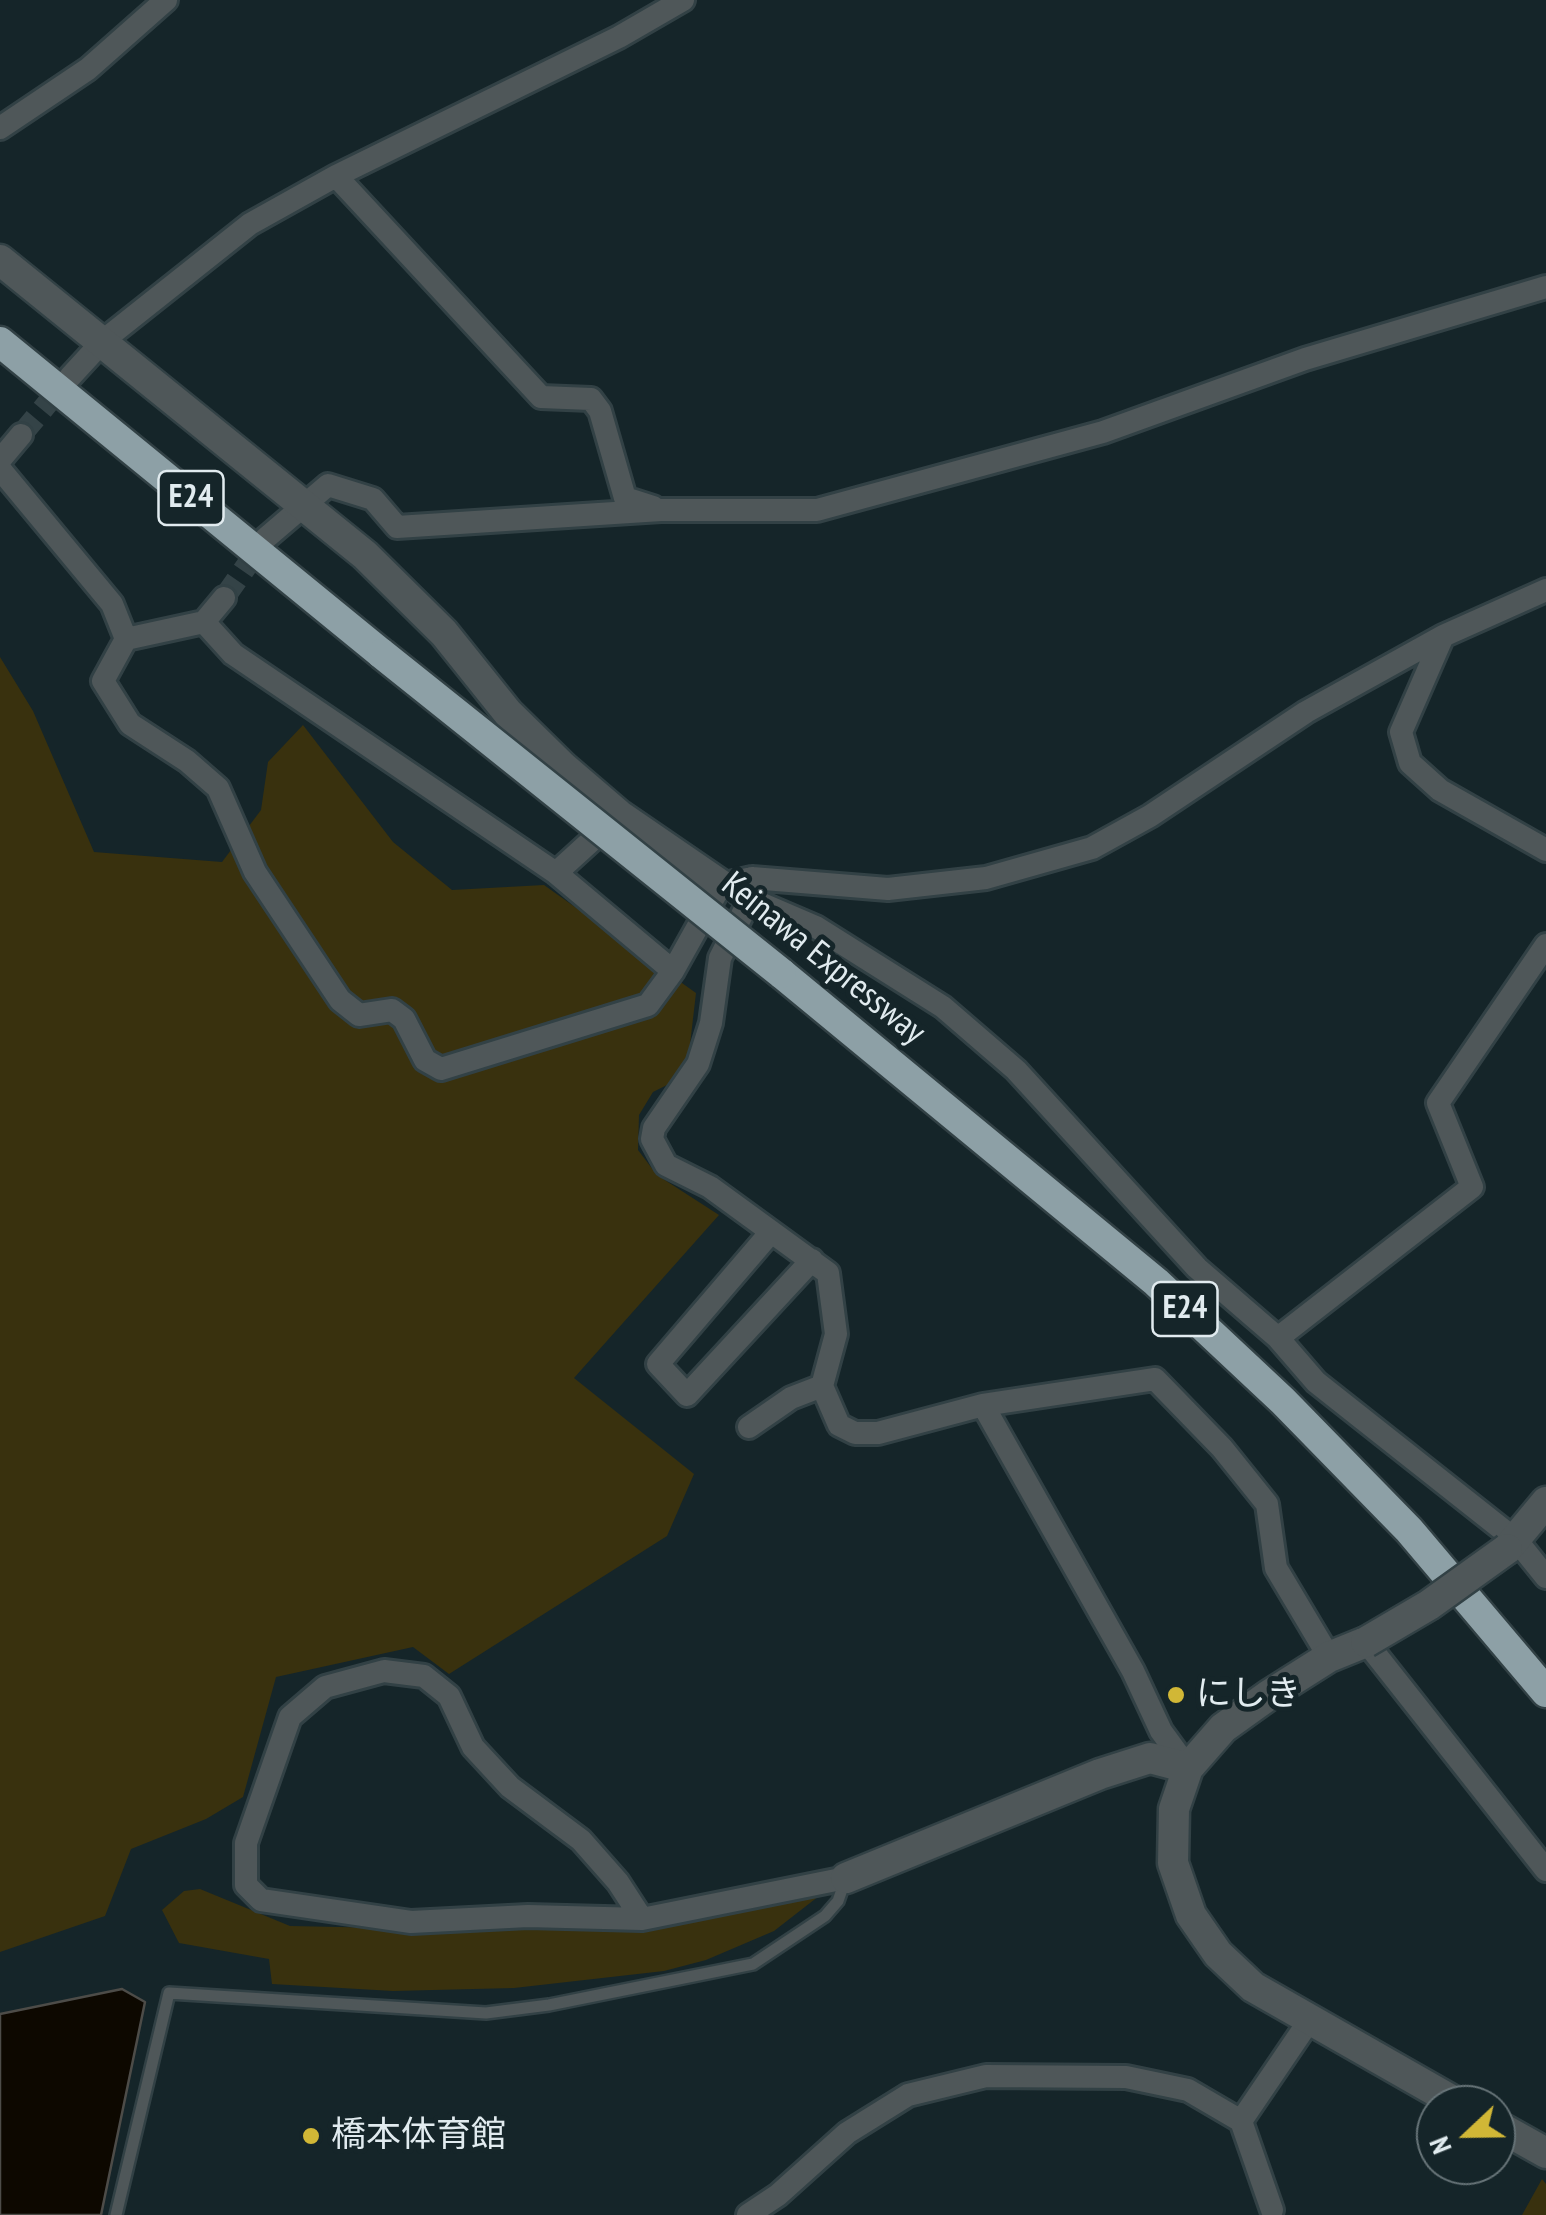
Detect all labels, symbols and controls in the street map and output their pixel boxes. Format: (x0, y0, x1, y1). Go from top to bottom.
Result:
road number: E24 (158, 471, 224, 525)
street label: Keinawa Expressway (713, 864, 933, 1054)
road number: E24 (1152, 1282, 1218, 1336)
place label: にしき (1196, 1674, 1301, 1716)
marker: にしき (1165, 1684, 1187, 1706)
north arrow (1416, 2085, 1516, 2185)
place label: 橋本体育館 (331, 2115, 506, 2157)
marker: 橋本体育館 (300, 2125, 322, 2147)
text: N (1420, 2132, 1460, 2160)

